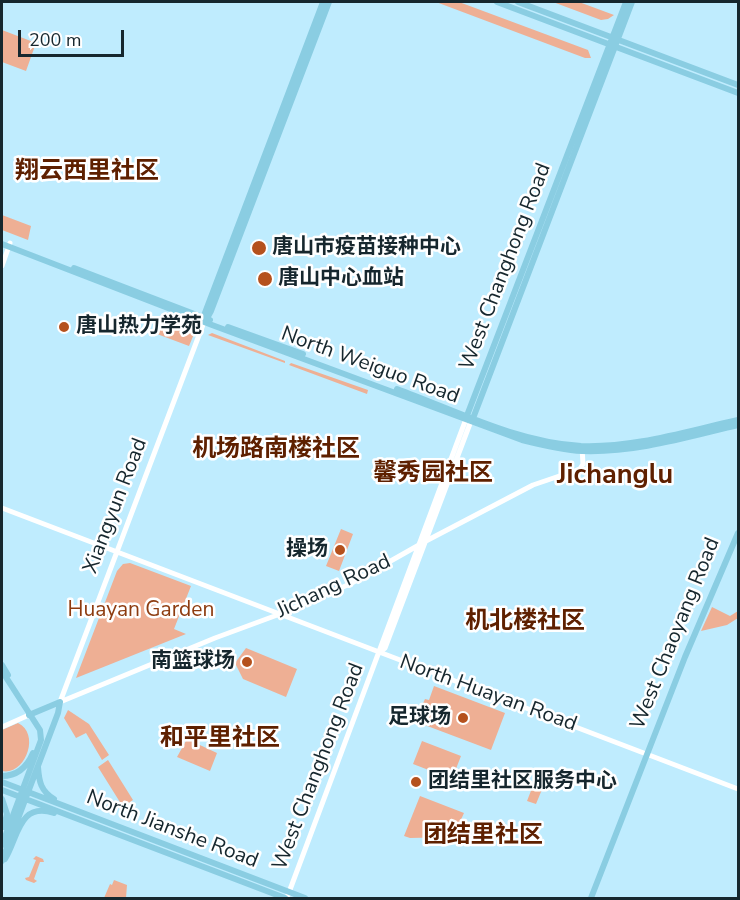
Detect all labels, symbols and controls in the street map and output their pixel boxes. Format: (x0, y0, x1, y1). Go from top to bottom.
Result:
scale bar (21, 18, 128, 56)
text: 200 m (29, 28, 81, 52)
district label: 翔云西里社区 (15, 158, 159, 186)
street label: West Changhong Road (455, 160, 557, 374)
place label: 唐山市疫苗接种中心 (272, 235, 461, 261)
marker: 唐山市疫苗接种中心 (250, 239, 268, 257)
place label: 唐山中心血站 (278, 266, 404, 292)
marker: 唐山中心血站 (256, 270, 274, 288)
place label: 唐山热力学苑 (76, 314, 202, 340)
marker: 唐山热力学苑 (57, 320, 71, 334)
street label: North Weiguo Road (277, 322, 463, 410)
street label: Xiangyun Road (79, 435, 153, 577)
district label: 机场路南楼社区 (192, 436, 360, 464)
district label: 馨秀园社区 (373, 460, 493, 488)
district label: Jichanglu (557, 460, 673, 492)
street label: West Chaoyang Road (626, 534, 726, 734)
place label: 操场 (286, 537, 328, 563)
marker: 操场 (333, 543, 347, 557)
street label: Jichang Road (273, 550, 395, 624)
park label: Huayan Garden (68, 598, 214, 624)
district label: 机北楼社区 (465, 608, 585, 636)
place label: 南篮球场 (151, 649, 235, 675)
street label: North Huayan Road (396, 650, 580, 738)
marker: 南篮球场 (240, 655, 254, 669)
street label: West Changhong Road (268, 660, 370, 874)
place label: 足球场 (388, 705, 451, 731)
marker: 足球场 (456, 711, 470, 725)
district label: 和平里社区 (160, 725, 280, 753)
place label: 团结里社区服务中心 (428, 769, 617, 795)
marker: 团结里社区服务中心 (409, 775, 423, 789)
street label: North Jianshe Road (82, 786, 262, 874)
district label: 团结里社区 (423, 822, 543, 850)

